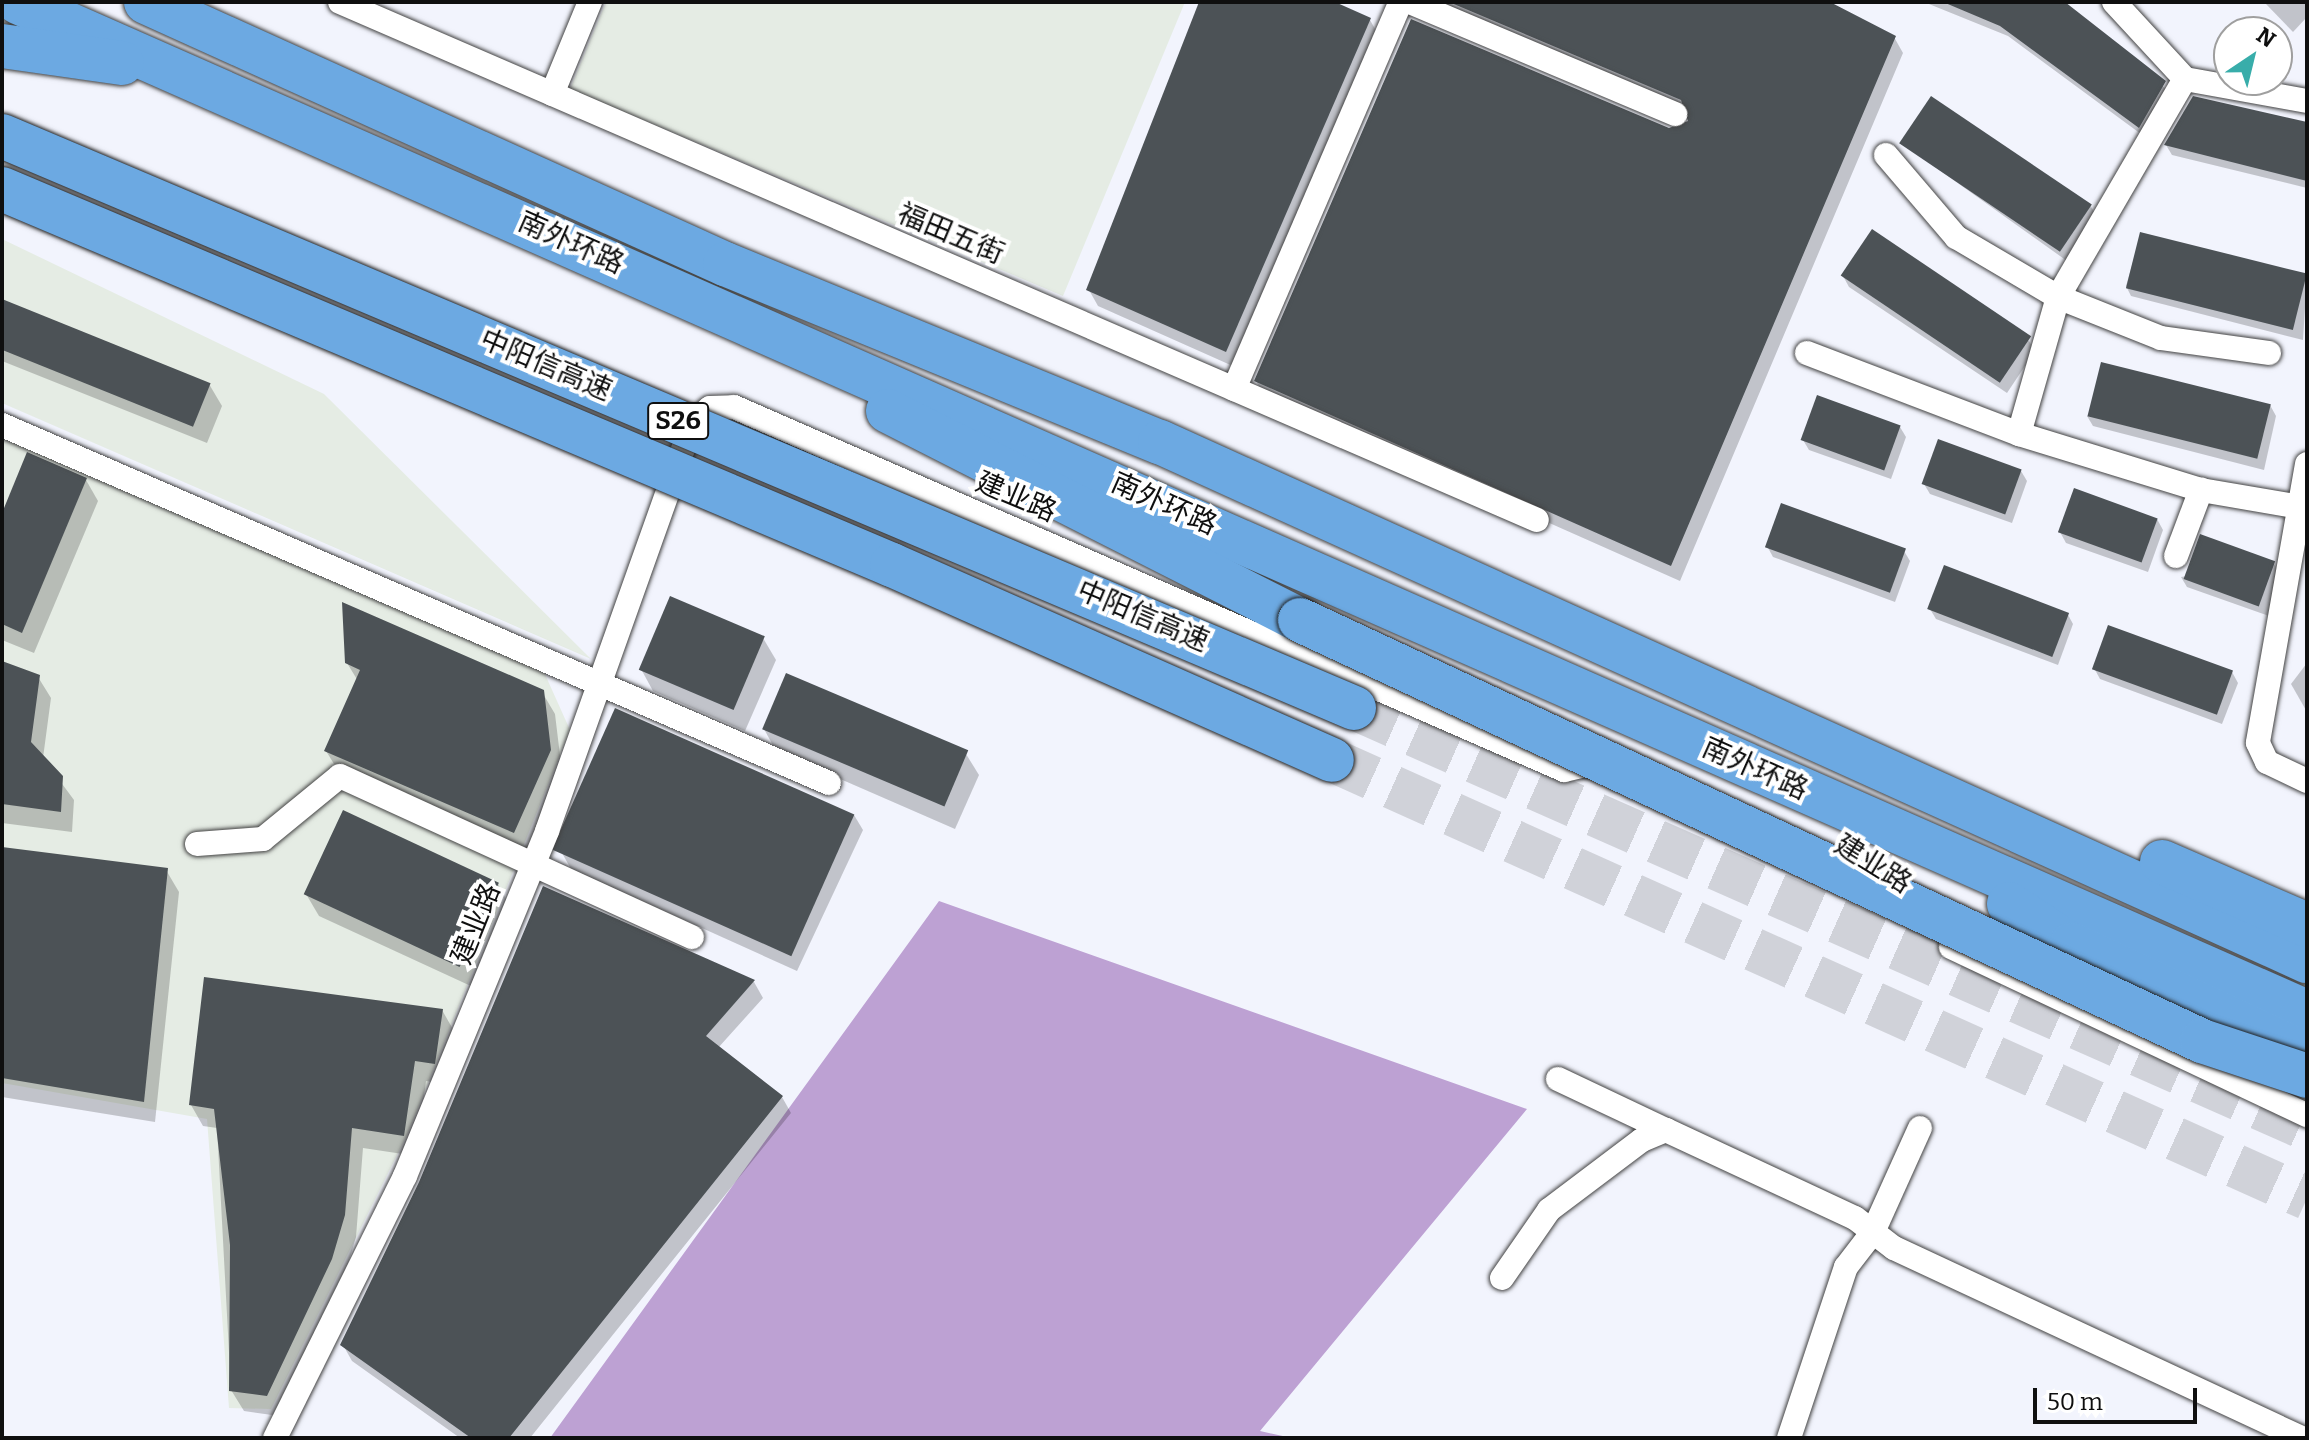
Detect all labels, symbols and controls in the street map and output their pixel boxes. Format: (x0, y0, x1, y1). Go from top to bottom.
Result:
north arrow (2213, 16, 2293, 96)
text: N (2251, 22, 2281, 53)
street label: 福田五街 (893, 197, 1009, 271)
street label: 南外环路 (513, 205, 629, 281)
street label: 中阳信高速 (475, 322, 617, 408)
road number: S26 (646, 399, 710, 443)
street label: 建业路 (971, 465, 1061, 529)
street label: 南外环路 (1106, 466, 1222, 542)
street label: 中阳信高速 (1072, 573, 1214, 659)
street label: 南外环路 (1697, 731, 1813, 807)
street label: 建业路 (1828, 827, 1918, 901)
street label: 建业路 (445, 879, 507, 969)
scale bar (2037, 1372, 2201, 1422)
text: 50 m (2047, 1388, 2103, 1416)

